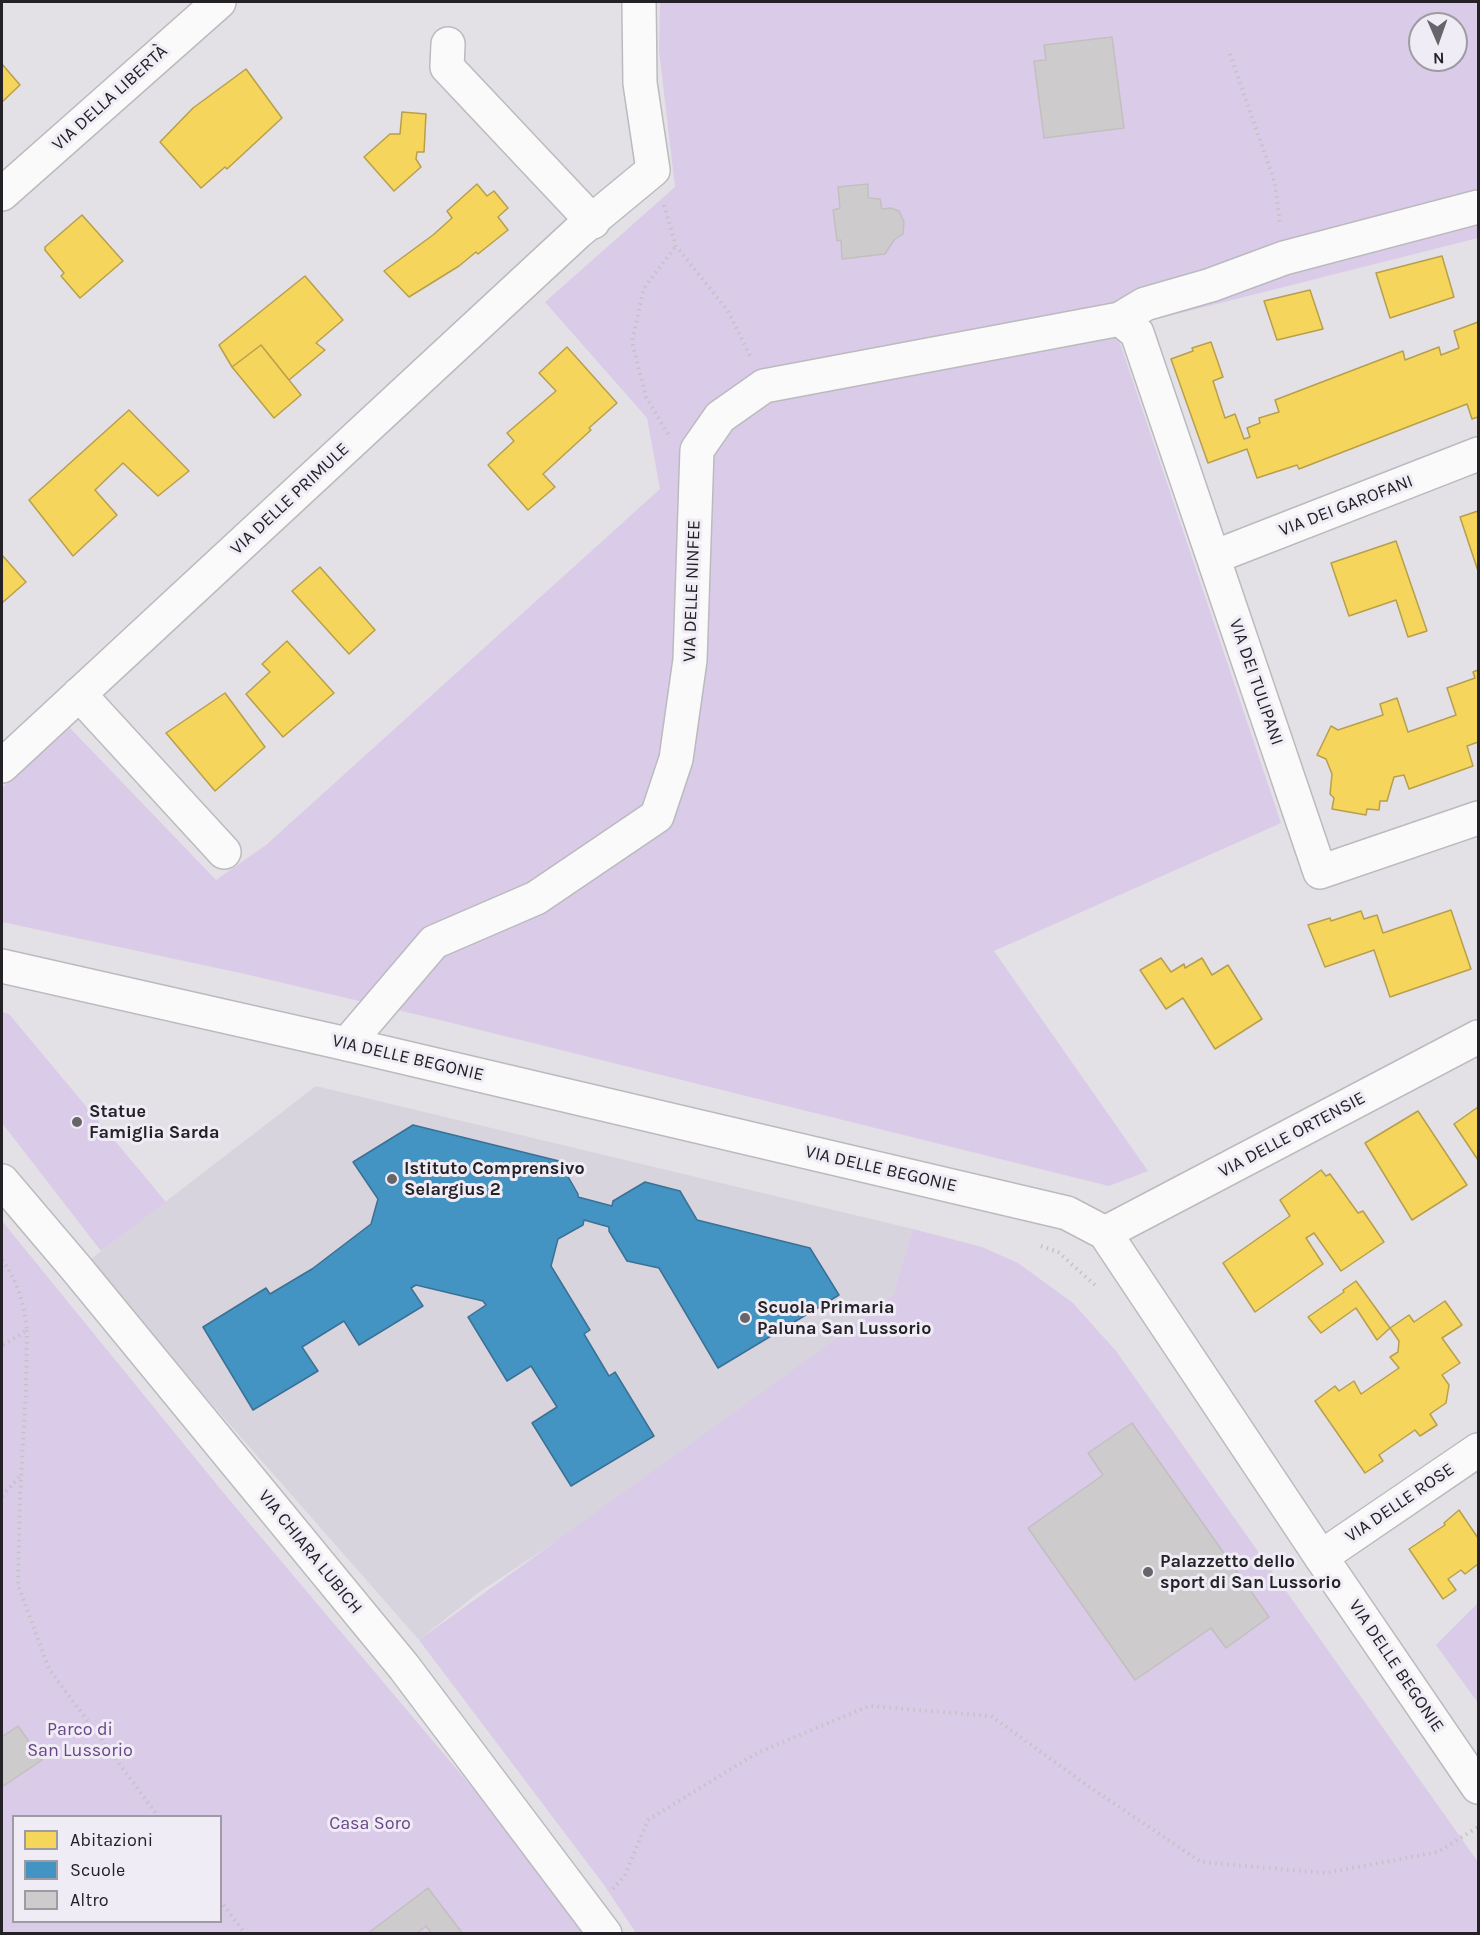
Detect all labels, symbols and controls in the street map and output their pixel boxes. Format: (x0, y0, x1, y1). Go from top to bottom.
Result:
north arrow (1408, 12, 1468, 72)
street label: VIA DELLA LIBERTÀ (48, 41, 172, 155)
text: N (1433, 49, 1445, 68)
street label: VIA DELLE PRIMULE (226, 438, 354, 560)
street label: VIA DEI GAROFANI (1276, 471, 1416, 541)
street label: VIA DELLE NINFEE (679, 520, 705, 662)
street label: VIA DEI TULIPANI (1224, 616, 1288, 748)
street label: VIA DELLE BEGONIE (330, 1030, 486, 1086)
street label: VIA DELLE ORTENSIE (1215, 1087, 1369, 1183)
place label: Statue Famiglia Sarda (89, 1101, 220, 1144)
marker: Statue Famiglia Sarda (70, 1115, 84, 1129)
street label: VIA DELLE BEGONIE (803, 1141, 959, 1197)
place label: Istituto Comprensivo Selargius 2 (404, 1158, 585, 1200)
marker: Istituto Comprensivo Selargius 2 (385, 1172, 399, 1186)
place label: Scuola Primaria Paluna San Lussorio (757, 1297, 931, 1340)
marker: Scuola Primaria Paluna San Lussorio (738, 1311, 752, 1325)
street label: VIA DELLE ROSE (1341, 1459, 1459, 1547)
street label: VIA CHIARA LUBICH (253, 1486, 367, 1618)
place label: Palazzetto dello sport di San Lussorio (1160, 1551, 1341, 1594)
marker: Palazzetto dello sport di San Lussorio (1141, 1565, 1155, 1579)
street label: VIA DELLE BEGONIE (1344, 1596, 1448, 1736)
park label: Parco di San Lussorio (27, 1719, 133, 1762)
park label: Casa Soro (329, 1813, 411, 1835)
legend (12, 1815, 222, 1923)
text: Abitazioni (70, 1829, 153, 1851)
text: Scuole (70, 1859, 125, 1881)
text: Altro (70, 1889, 109, 1911)

